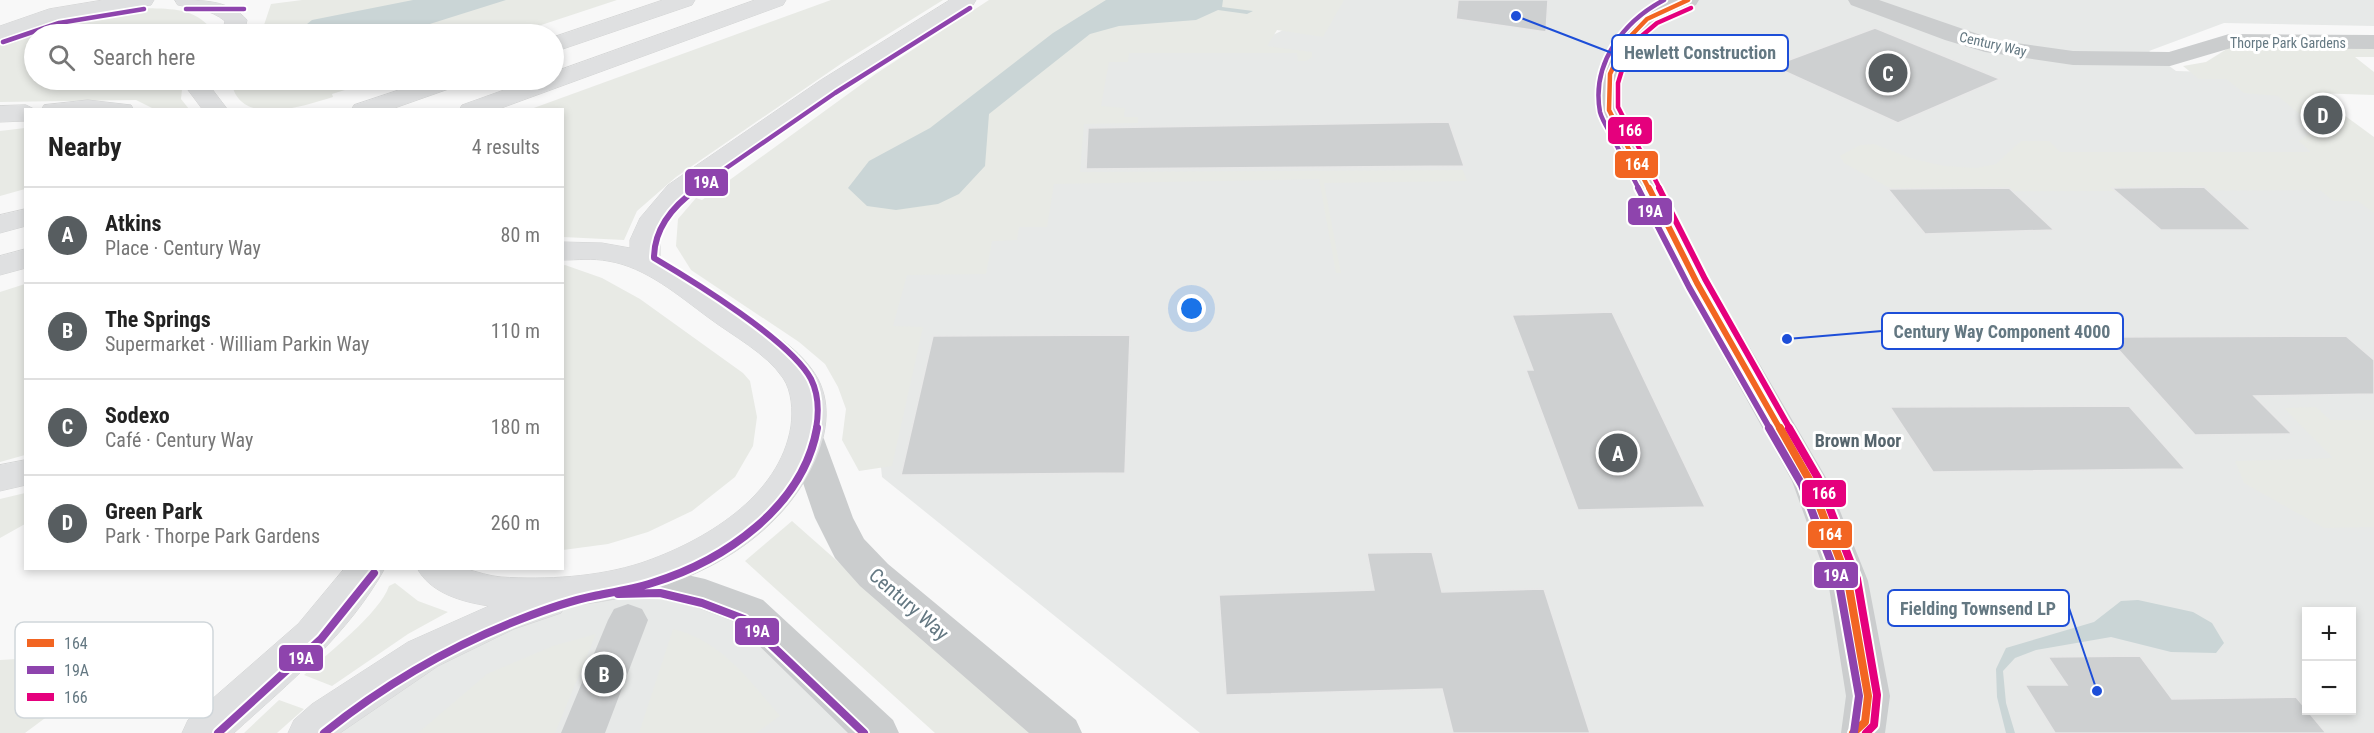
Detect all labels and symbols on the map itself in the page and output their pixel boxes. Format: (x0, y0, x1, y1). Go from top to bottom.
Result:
street label: Century Way (1958, 29, 2028, 60)
callout: Hewlett Construction (1612, 35, 1788, 71)
street label: Thorpe Park Gardens (2230, 35, 2346, 51)
text: Hewlett Construction (1624, 42, 1776, 63)
pin: C (1868, 50, 1908, 96)
pin: D (2304, 92, 2342, 138)
line badge: 166 (1607, 116, 1653, 145)
text: 166 (1618, 121, 1642, 140)
line badge: 164 (1614, 150, 1659, 179)
text: 164 (1625, 155, 1649, 174)
line badge: 19A (684, 168, 729, 197)
text: 19A (693, 173, 719, 192)
line badge: 19A (1627, 197, 1673, 226)
text: 19A (1637, 202, 1663, 221)
your location (1177, 294, 1206, 323)
callout: Century Way Component 4000 (1882, 313, 2123, 349)
text: Century Way Component 4000 (1894, 321, 2110, 342)
pin: A (1598, 430, 1638, 476)
district label: Brown Moor (1815, 430, 1901, 451)
line badge: 166 (1801, 479, 1847, 508)
text: 166 (1812, 484, 1836, 503)
line badge: 164 (1807, 520, 1853, 549)
text: 164 (1818, 525, 1842, 544)
line badge: 19A (1813, 561, 1859, 589)
street label: Century Way (864, 563, 954, 645)
text: 19A (1823, 566, 1849, 585)
callout: Fielding Townsend LP (1888, 590, 2069, 626)
text: Fielding Townsend LP (1900, 598, 2056, 619)
line badge: 19A (734, 617, 780, 646)
legend (15, 622, 213, 718)
text: 19A (744, 622, 770, 641)
text: 164 (64, 634, 88, 653)
line badge: 19A (278, 644, 324, 672)
text: 19A (288, 649, 314, 668)
pin: B (584, 652, 624, 696)
text: 19A (64, 661, 89, 680)
text: 166 (64, 688, 88, 707)

